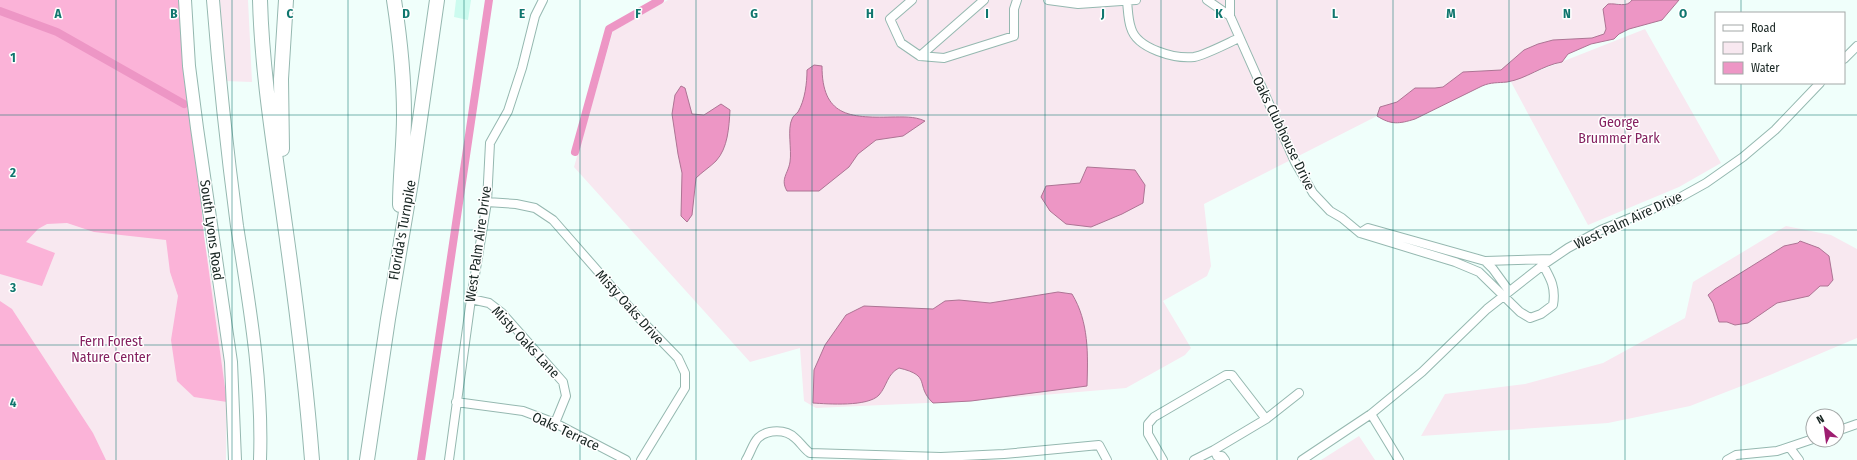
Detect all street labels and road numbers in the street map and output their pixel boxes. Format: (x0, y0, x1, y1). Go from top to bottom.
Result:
street label: Oaks Clubhouse Drive (1249, 74, 1319, 193)
street label: South Lyons Road (196, 179, 227, 281)
street label: Florida's Turnpike (385, 179, 420, 281)
street label: West Palm Aire Drive (462, 185, 495, 303)
street label: West Palm Aire Drive (1571, 188, 1685, 253)
street label: Misty Oaks Drive (592, 267, 668, 348)
street label: Misty Oaks Lane (488, 303, 563, 382)
street label: Oaks Terrace (529, 408, 602, 455)

